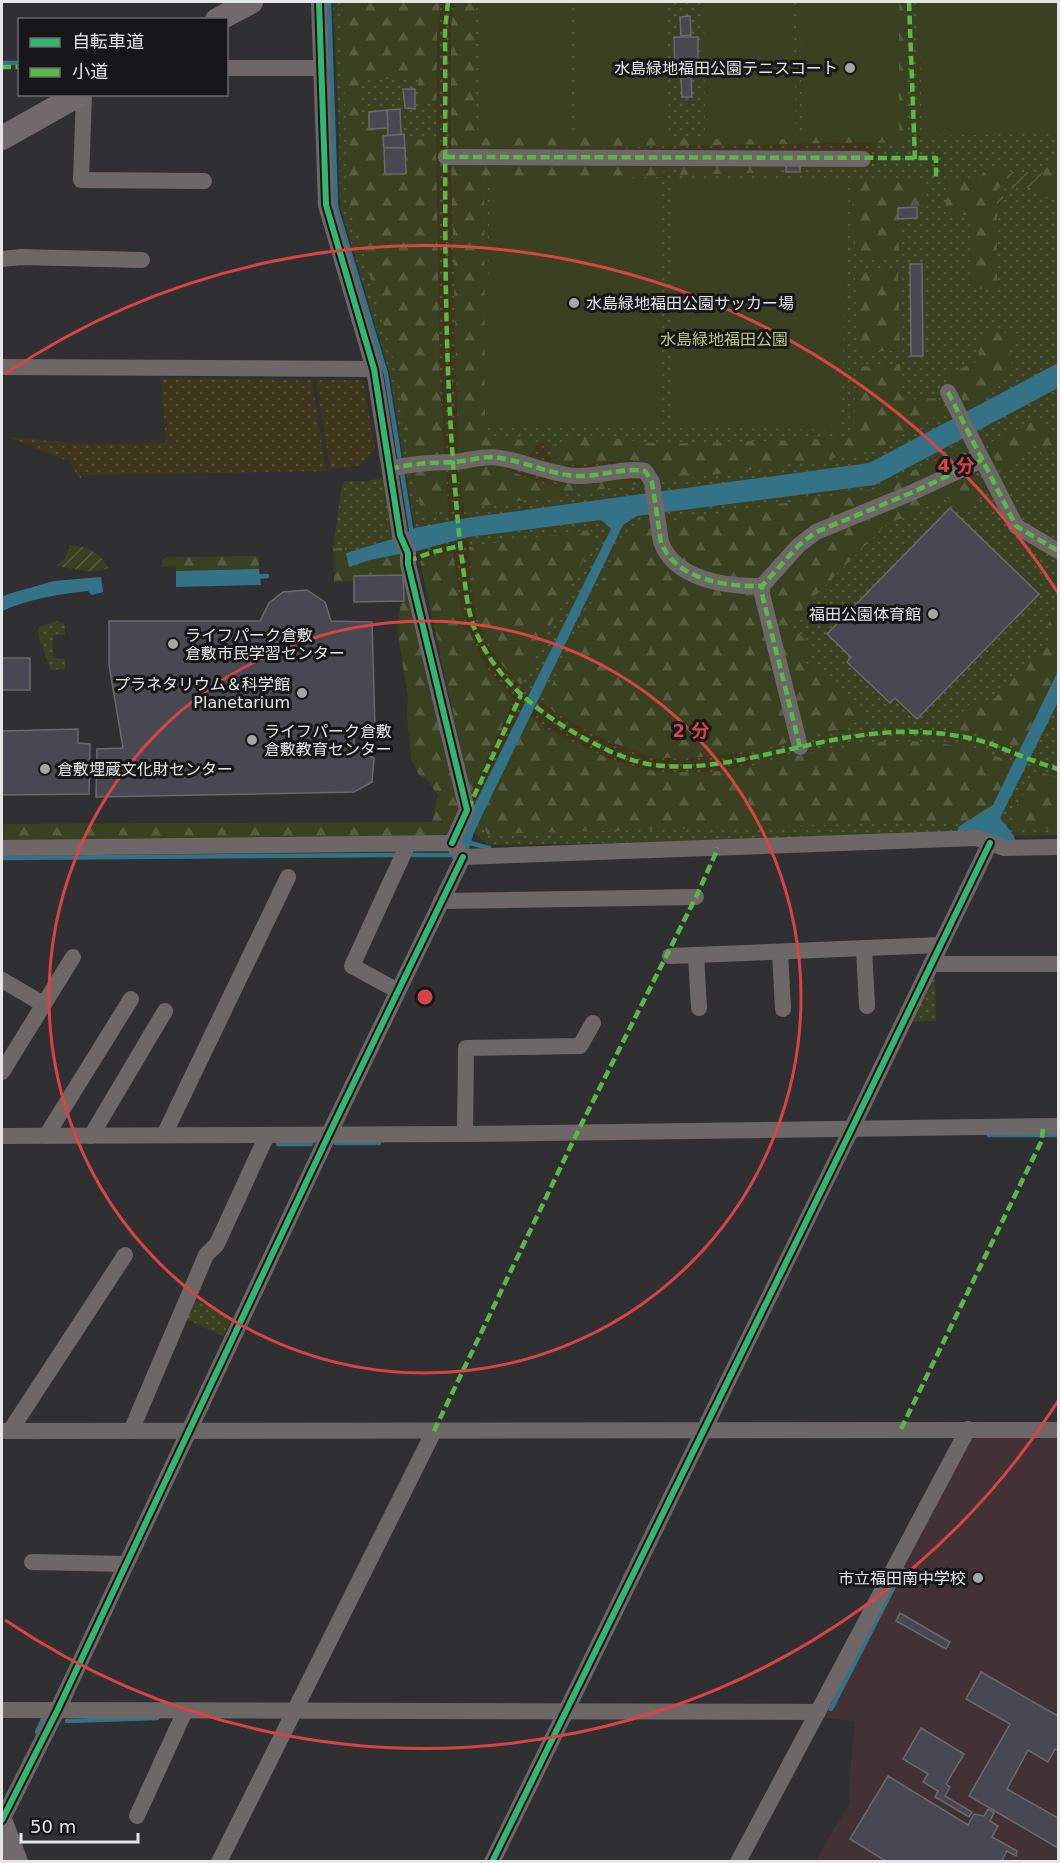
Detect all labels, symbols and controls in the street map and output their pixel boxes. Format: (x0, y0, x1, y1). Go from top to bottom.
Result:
legend (18, 18, 228, 96)
text: 自転車道 (72, 31, 144, 52)
place label: 水島緑地福田公園テニスコート (614, 59, 838, 78)
text: 小道 (72, 61, 108, 82)
marker: 水島緑地福田公園テニスコート (843, 61, 857, 75)
place label: 水島緑地福田公園サッカー場 (586, 294, 794, 313)
marker: 水島緑地福田公園サッカー場 (567, 296, 581, 310)
park label: 水島緑地福田公園 (660, 330, 788, 349)
text: 4 分 (938, 455, 974, 476)
place label: 福田公園体育館 (809, 605, 921, 624)
marker: 福田公園体育館 (926, 607, 940, 621)
place label: ライフパーク倉敷 倉敷市民学習センター (185, 626, 345, 663)
marker: ライフパーク倉敷 倉敷市民学習センター (166, 637, 180, 651)
place label: プラネタリウム＆科学館 Planetarium (114, 675, 290, 712)
marker: プラネタリウム＆科学館 Planetarium (295, 686, 309, 700)
text: 2 分 (673, 720, 709, 741)
place label: ライフパーク倉敷 倉敷教育センター (264, 722, 392, 759)
marker: ライフパーク倉敷 倉敷教育センター (245, 733, 259, 747)
place label: 倉敷埋蔵文化財センター (57, 760, 233, 779)
marker: 倉敷埋蔵文化財センター (38, 762, 52, 776)
centre of rings (415, 987, 435, 1007)
place label: 市立福田南中学校 (838, 1569, 966, 1588)
marker: 市立福田南中学校 (971, 1571, 985, 1585)
scale bar (21, 1806, 138, 1844)
text: 50 m (30, 1816, 76, 1837)

